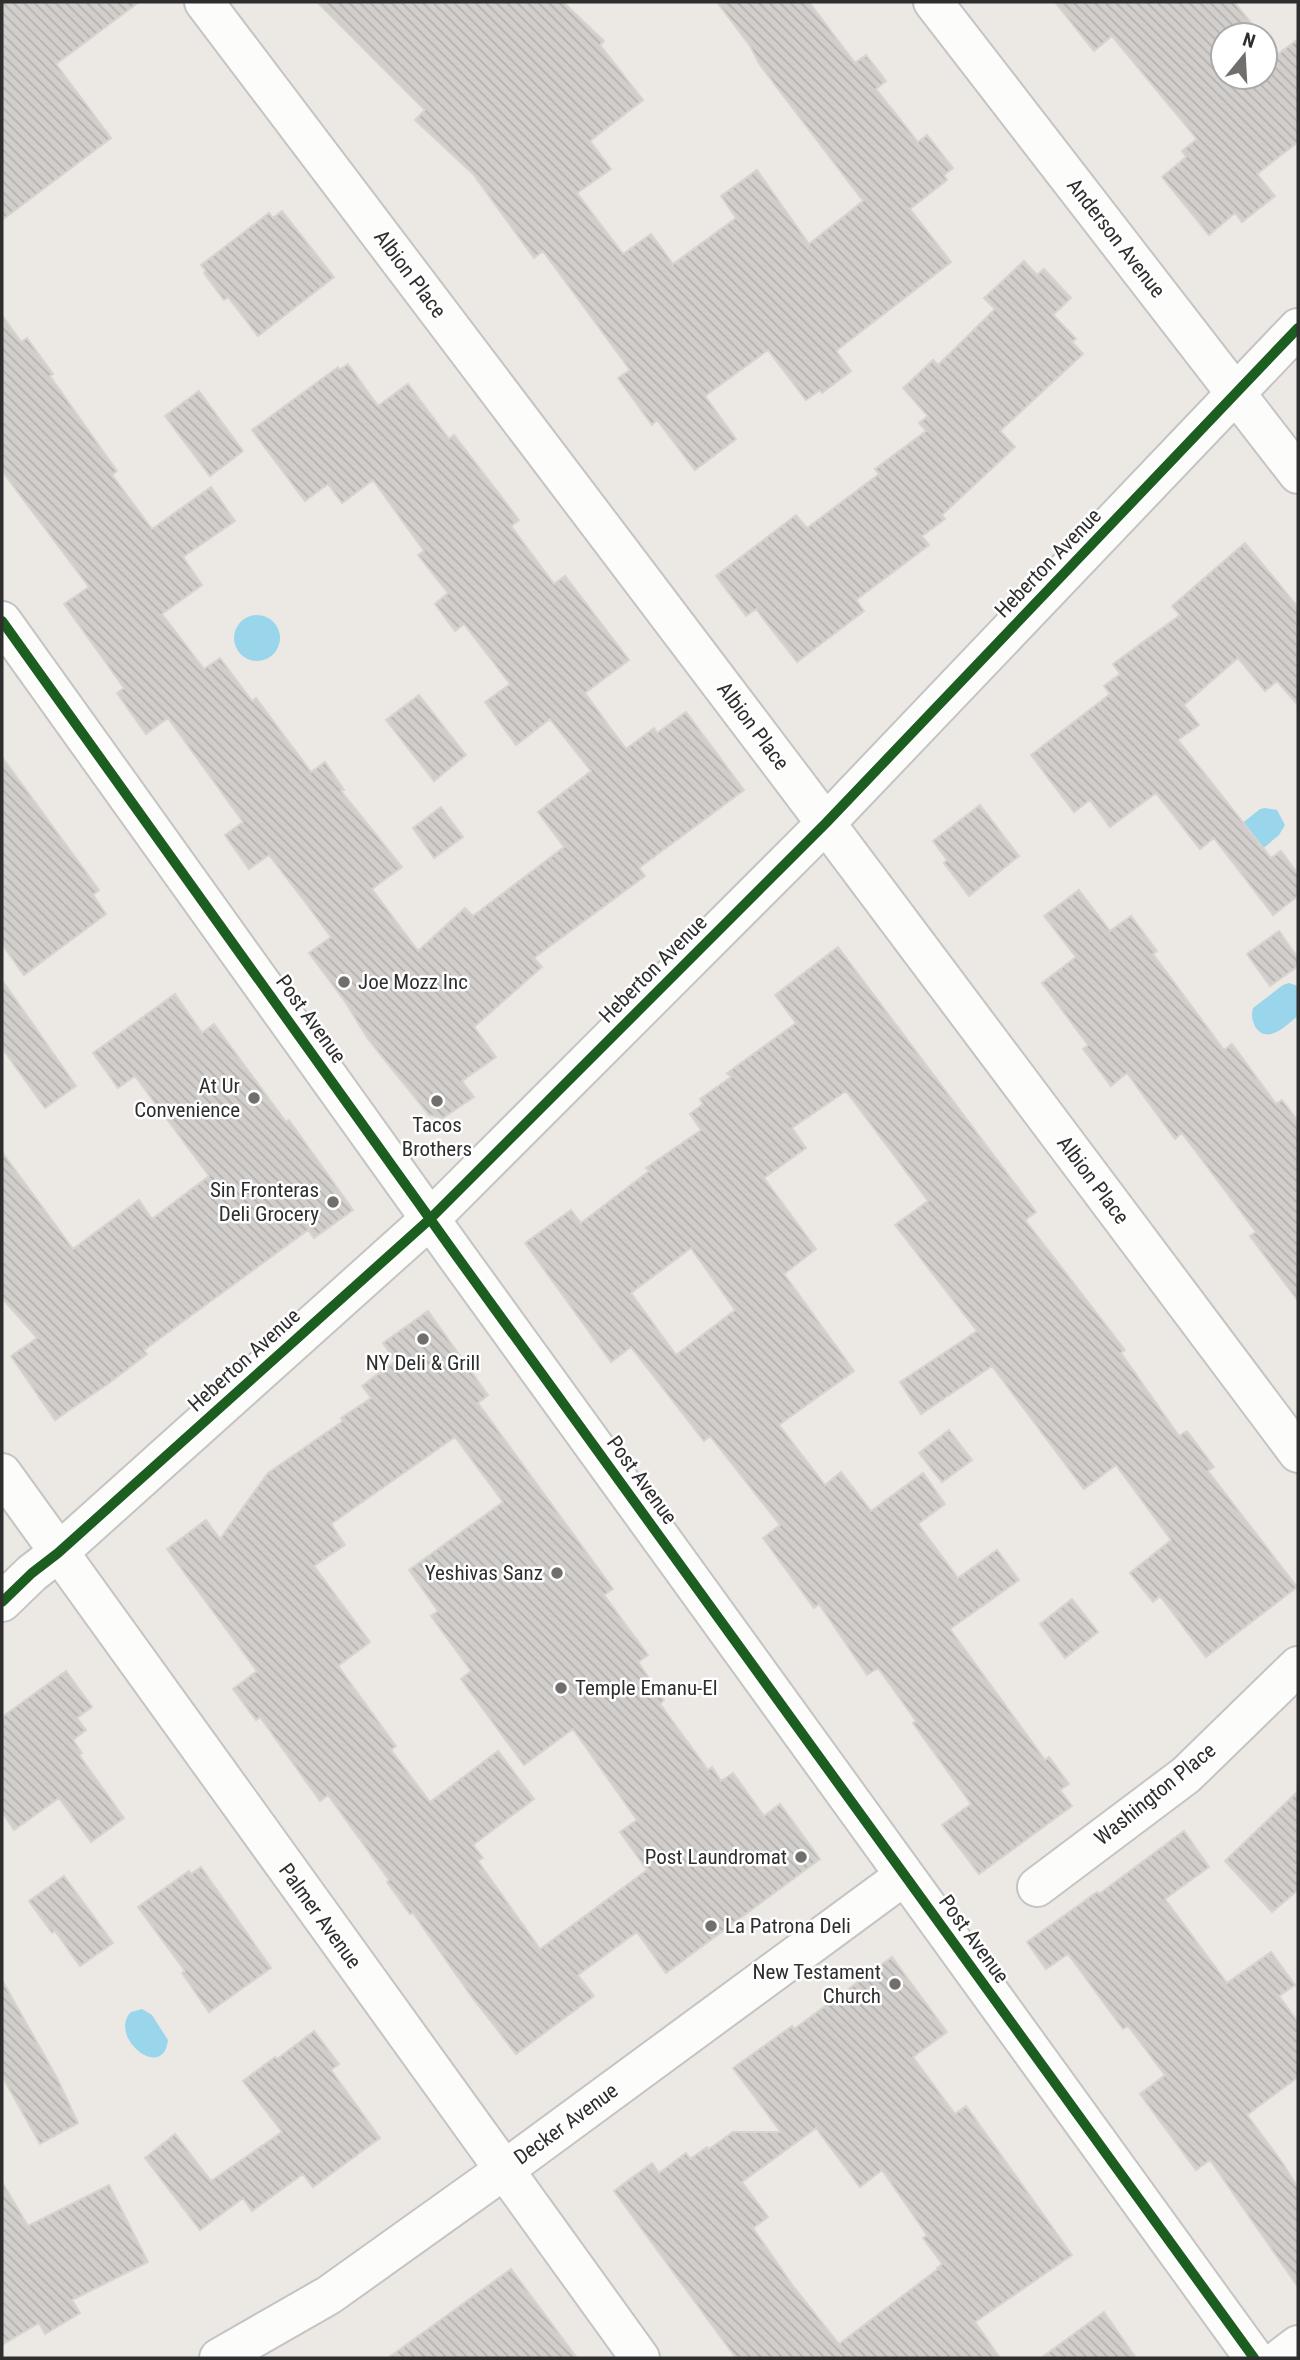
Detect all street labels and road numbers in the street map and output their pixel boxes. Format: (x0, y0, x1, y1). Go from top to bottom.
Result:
street label: Anderson Avenue (1062, 174, 1170, 302)
street label: Albion Place (369, 225, 451, 323)
street label: Heberton Avenue (990, 503, 1106, 622)
street label: Albion Place (712, 677, 794, 775)
street label: Heberton Avenue (594, 910, 712, 1028)
street label: Post Avenue (271, 970, 351, 1068)
street label: Albion Place (1052, 1131, 1134, 1229)
street label: Heberton Avenue (183, 1303, 305, 1416)
street label: Post Avenue (602, 1431, 682, 1529)
street label: Washington Place (1090, 1738, 1220, 1850)
street label: Palmer Avenue (274, 1859, 366, 1973)
street label: Post Avenue (934, 1890, 1014, 1988)
street label: Decker Avenue (509, 2078, 623, 2170)

